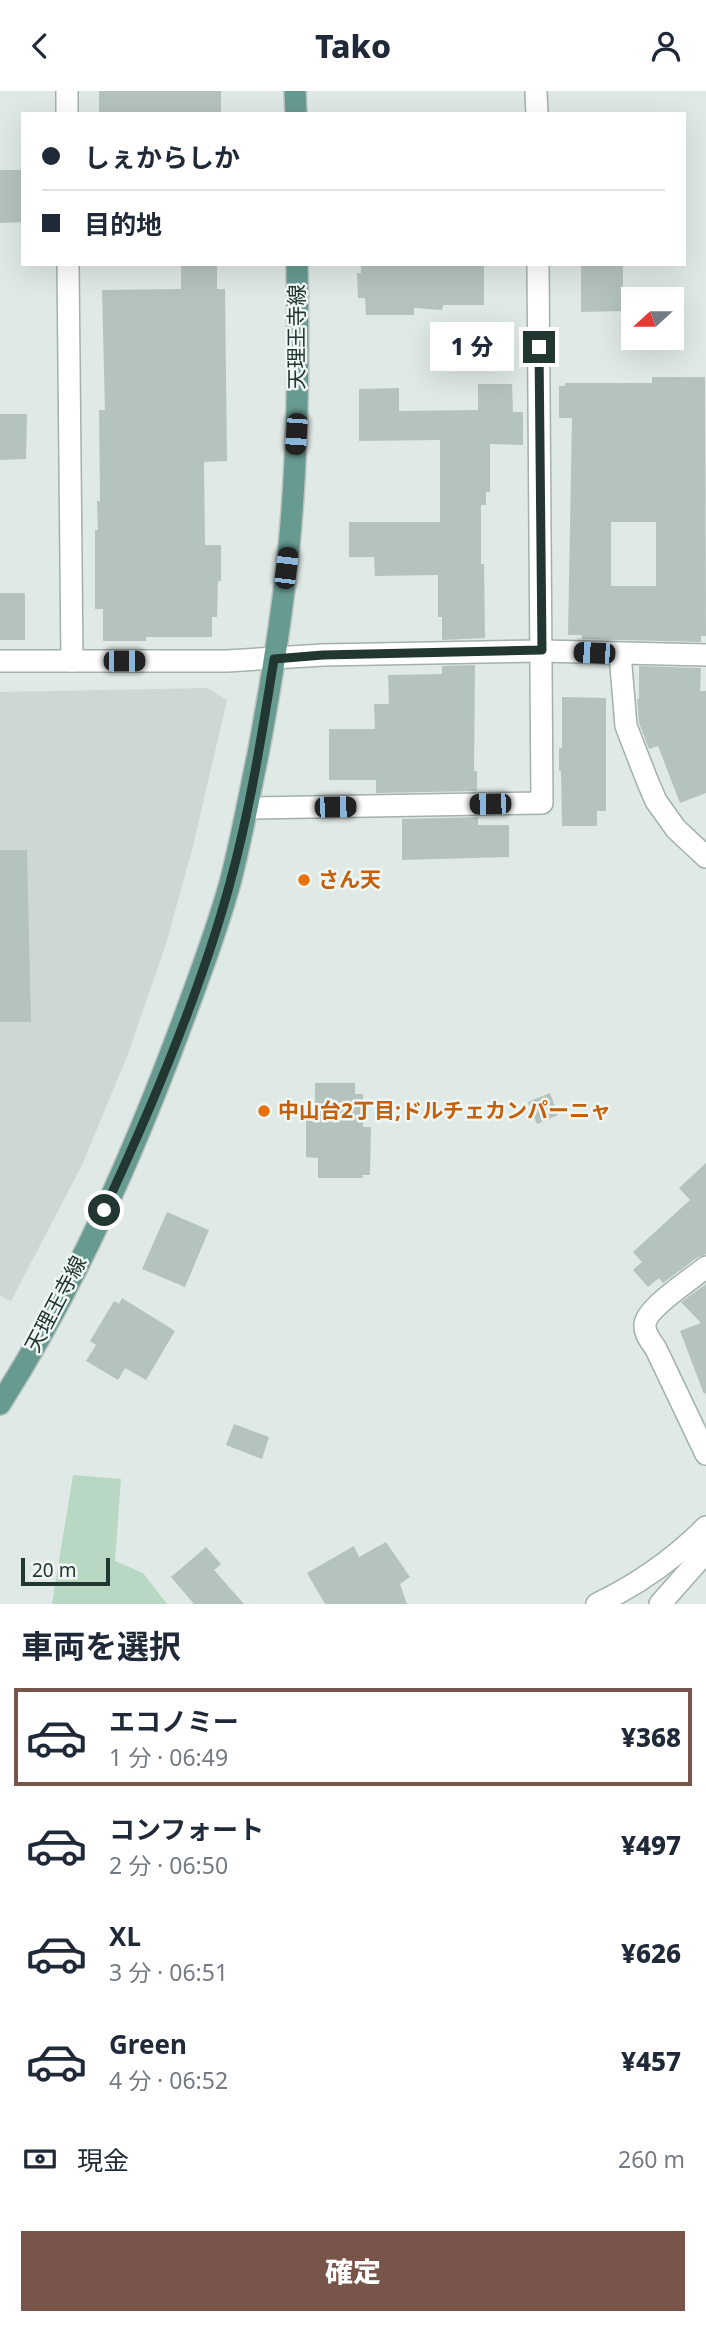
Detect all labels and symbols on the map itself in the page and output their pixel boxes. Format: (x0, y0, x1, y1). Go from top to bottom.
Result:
street label: 天理王寺線 (282, 285, 310, 390)
north arrow (621, 287, 684, 350)
callout: 1 分 (430, 323, 514, 371)
route end (523, 331, 555, 363)
car (285, 412, 308, 456)
car (274, 546, 299, 590)
car (573, 642, 616, 664)
car (104, 651, 146, 672)
car (469, 793, 512, 815)
car (314, 796, 357, 818)
place label: さん天 (318, 865, 381, 893)
marker: さん天 (296, 872, 312, 888)
place label: 中山台2丁目;ドルチェカンパーニャ (278, 1096, 611, 1124)
marker: 中山台2丁目;ドルチェカンパーニャ (256, 1103, 272, 1119)
route start (88, 1194, 120, 1226)
street label: 天理王寺線 (18, 1251, 92, 1356)
scale bar (21, 1555, 110, 1587)

